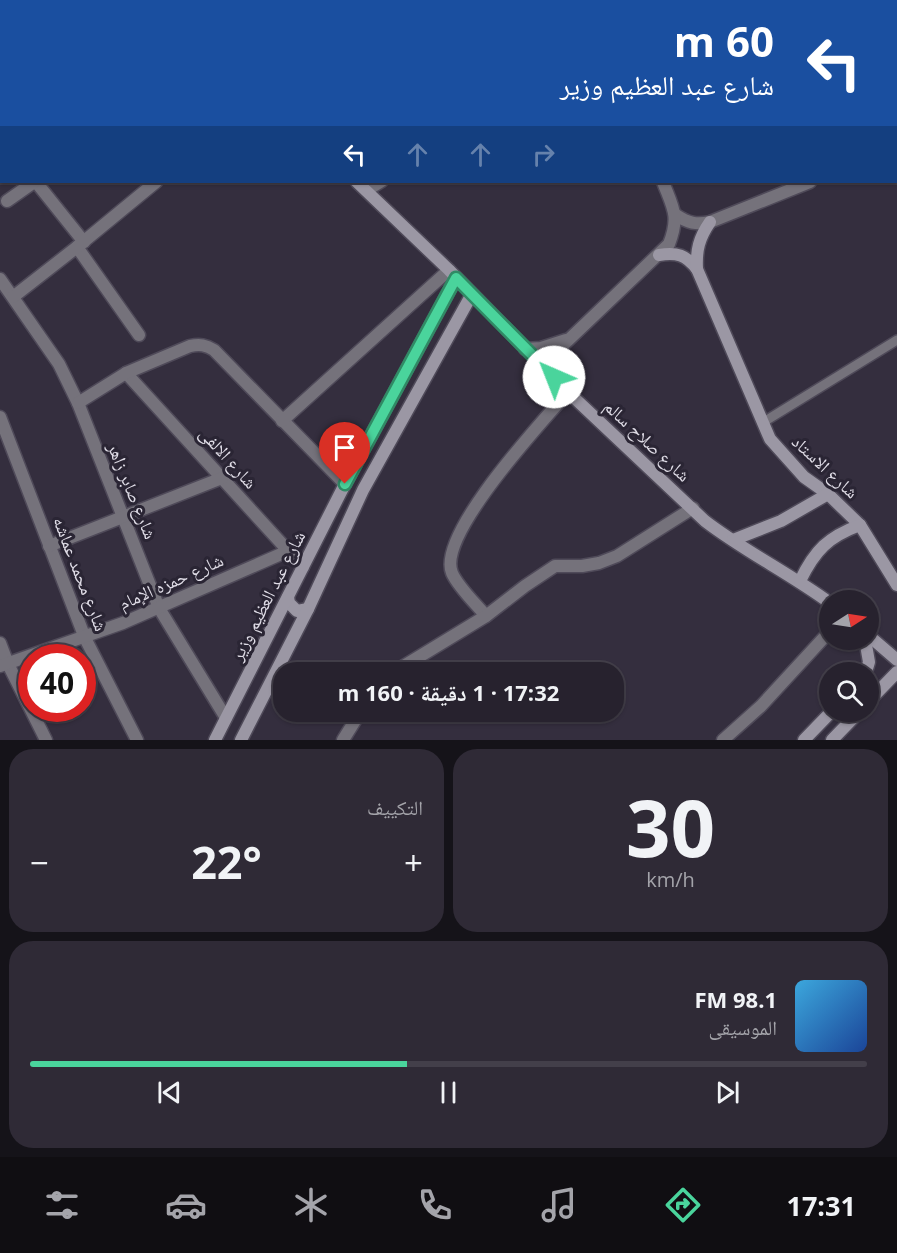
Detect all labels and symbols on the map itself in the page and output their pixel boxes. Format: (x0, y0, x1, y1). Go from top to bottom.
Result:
position arrow (522, 345, 586, 409)
street label: شارع صلاح سالم (599, 394, 696, 487)
street label: شارع الالفى (195, 421, 263, 493)
pin (319, 422, 370, 484)
street label: شارع الاستاد (787, 429, 864, 503)
street label: شارع صابر زاهر (102, 438, 163, 542)
street label: شارع محمد عماشه (48, 513, 114, 634)
street label: شارع عبد العظيم وزير (224, 526, 311, 666)
street label: شارع حمزه الإمام (114, 547, 227, 616)
north arrow (819, 590, 879, 650)
speed limit sign: 40 (18, 644, 96, 722)

